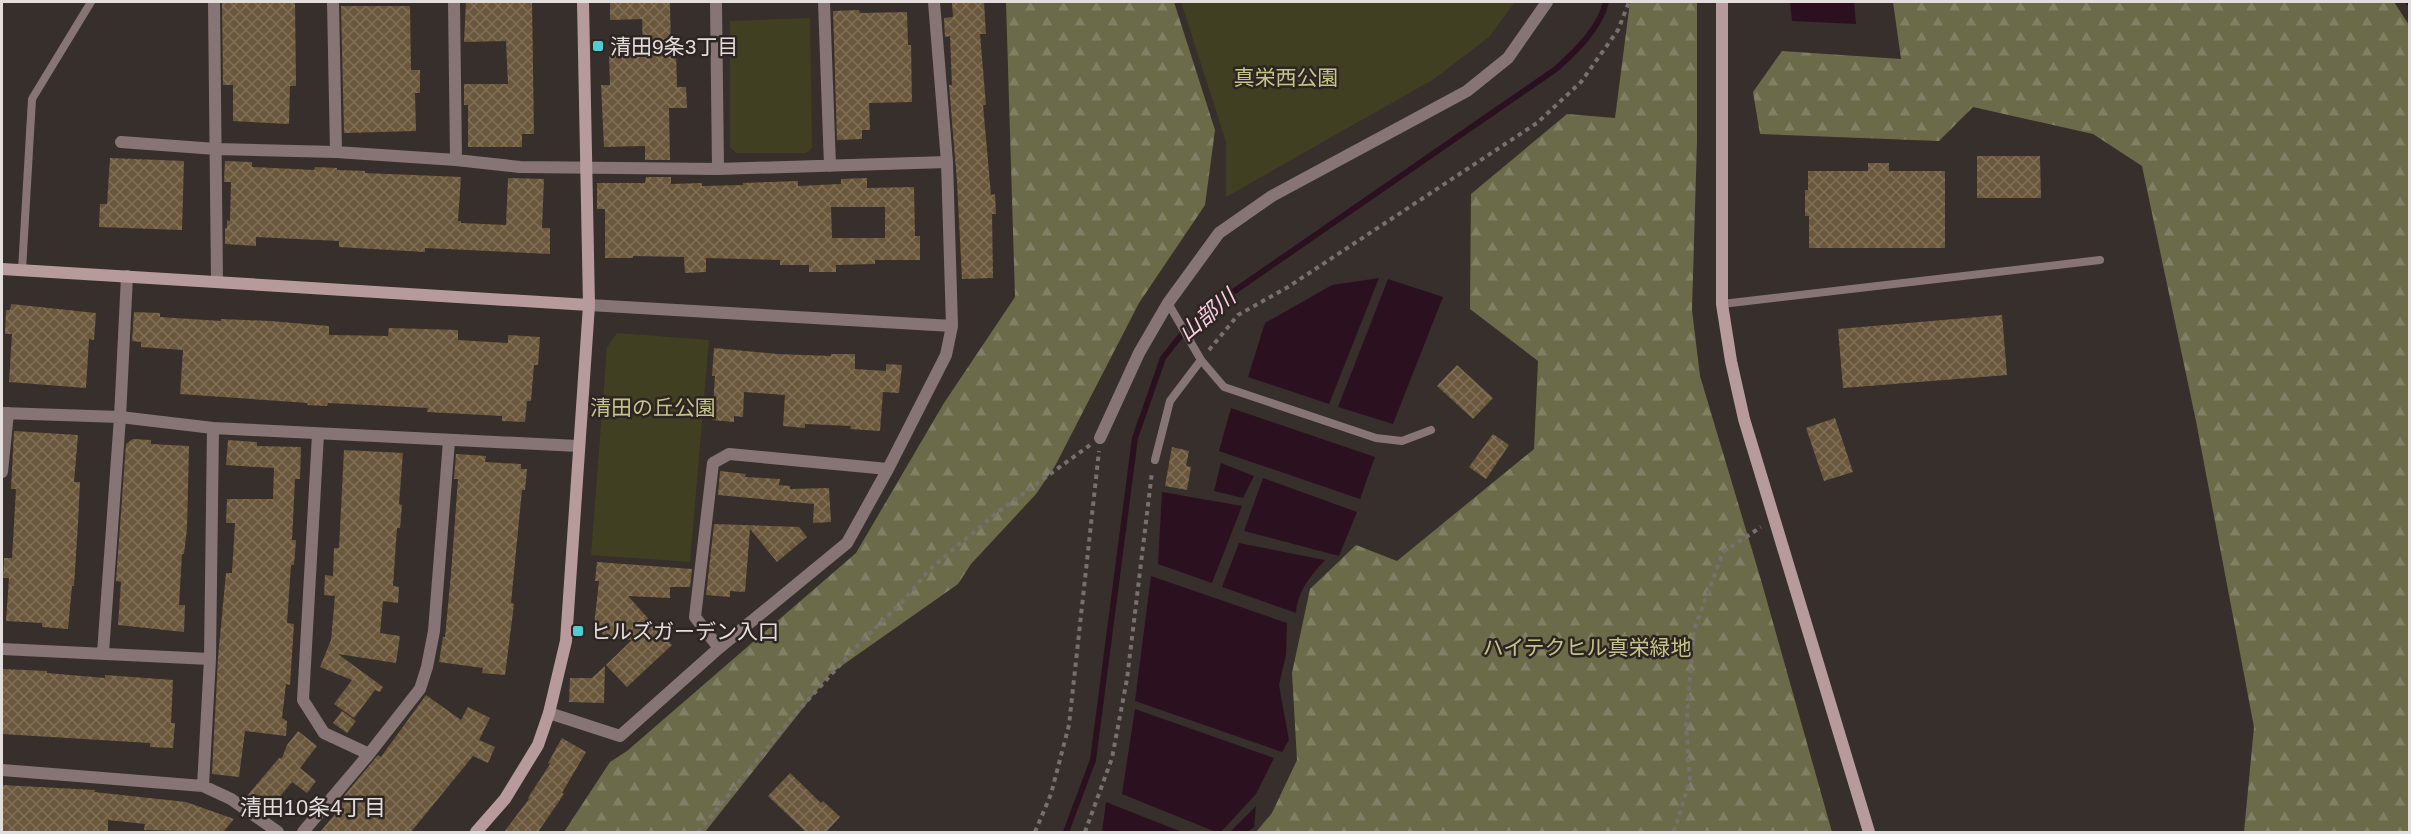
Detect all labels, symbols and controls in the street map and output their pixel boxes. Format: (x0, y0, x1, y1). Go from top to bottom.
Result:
place label: 清田9条3丁目 (610, 35, 738, 58)
marker: 清田9条3丁目 (591, 39, 605, 53)
park label: 真栄西公園 (1234, 66, 1339, 89)
water label: 山部川 (1174, 283, 1242, 346)
park label: 清田の丘公園 (590, 396, 716, 419)
place label: ヒルズガーデン入口 (590, 620, 779, 643)
marker: ヒルズガーデン入口 (571, 624, 585, 638)
park label: ハイテクヒル真栄緑地 (1482, 636, 1692, 659)
district label: 清田10条4丁目 (240, 795, 386, 820)

